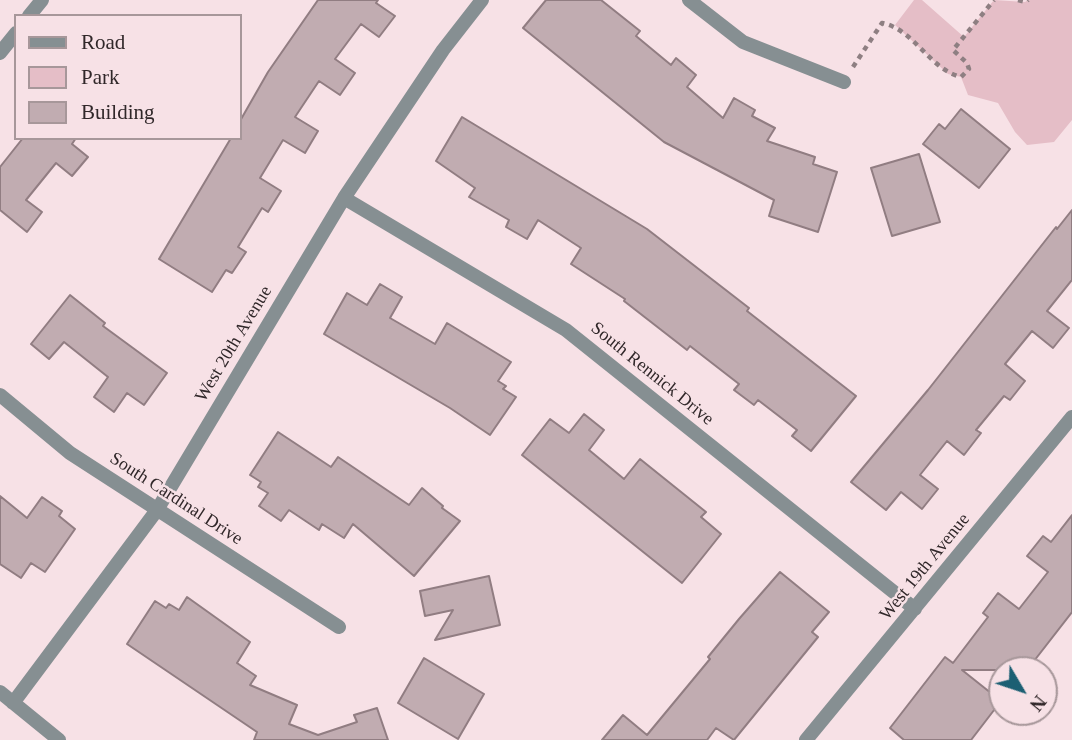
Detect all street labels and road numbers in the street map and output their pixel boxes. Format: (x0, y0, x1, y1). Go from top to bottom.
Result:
street label: West 20th Avenue (191, 282, 277, 406)
street label: South Rennick Drive (586, 318, 718, 430)
street label: South Cardinal Drive (106, 448, 246, 550)
street label: West 19th Avenue (875, 509, 975, 625)

